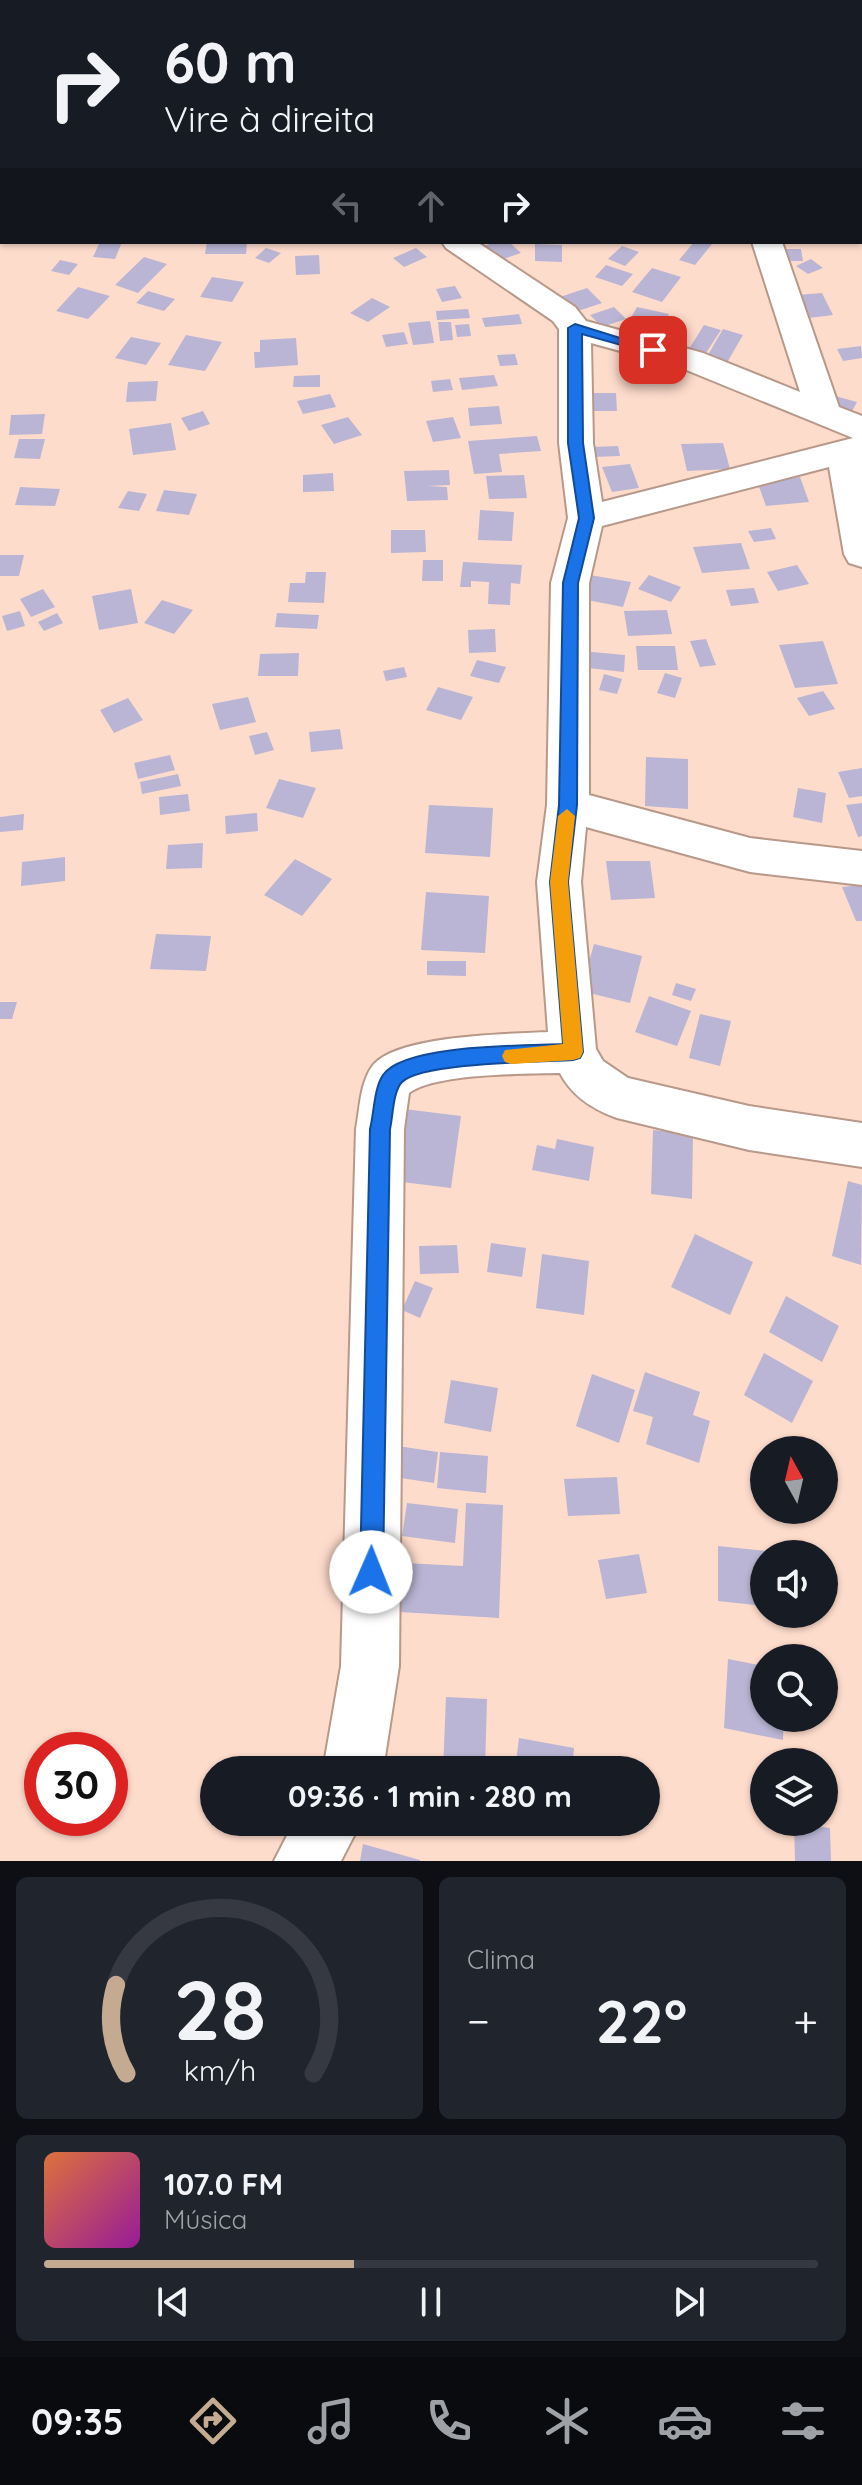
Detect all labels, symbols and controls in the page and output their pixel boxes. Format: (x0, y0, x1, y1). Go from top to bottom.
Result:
text: 60 m (164, 27, 297, 97)
icon: right (32, 32, 136, 136)
text: Vire à direita (164, 96, 375, 141)
icon: left (325, 184, 369, 228)
icon: ahead (409, 184, 453, 228)
icon: right (493, 184, 537, 228)
pin (619, 316, 687, 384)
icon: arrive (631, 328, 675, 372)
north arrow (750, 1436, 838, 1524)
map controls (750, 1436, 838, 1836)
position arrow (329, 1530, 413, 1614)
button: sound (750, 1540, 838, 1628)
button: search (750, 1644, 838, 1732)
speed limit sign: 30 (24, 1732, 128, 1836)
button: layers (750, 1748, 838, 1836)
text: 09:36 · 1 min · 280 m (288, 1777, 572, 1815)
text: Clima (467, 1943, 535, 1976)
text: 28 (173, 1957, 266, 2061)
text: 22° (596, 1983, 687, 2058)
text: − (467, 1993, 490, 2048)
text: + (793, 1993, 818, 2048)
text: km/h (183, 2052, 256, 2088)
text: 107.0 FM (164, 2165, 283, 2203)
text: Música (164, 2203, 247, 2236)
icon: previous (151, 2280, 195, 2324)
icon: pause (409, 2280, 453, 2324)
icon: next (667, 2280, 711, 2324)
icon: directions (185, 2393, 241, 2449)
icon: music (303, 2393, 359, 2449)
icon: phone (421, 2393, 477, 2449)
icon: climate (539, 2393, 595, 2449)
icon: car (657, 2393, 713, 2449)
icon: filters (775, 2393, 831, 2449)
text: 09:35 (31, 2399, 123, 2444)

